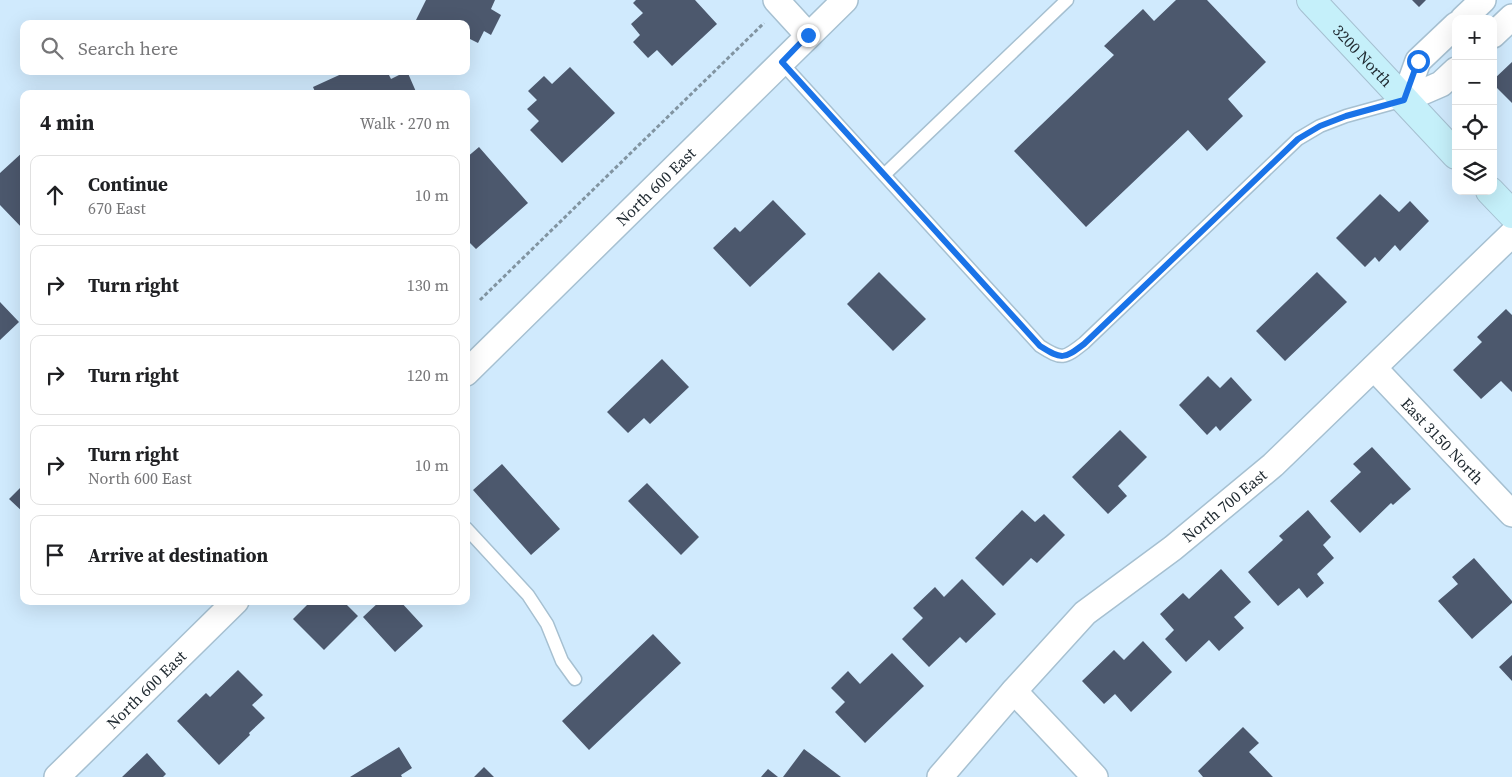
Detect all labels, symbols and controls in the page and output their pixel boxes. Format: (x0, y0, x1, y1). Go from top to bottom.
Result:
map controls (1452, 15, 1497, 195)
button: + (1452, 15, 1497, 60)
street label: 3200 North (1328, 19, 1398, 92)
search box (20, 20, 470, 75)
route end (797, 24, 820, 47)
icon: search (38, 34, 66, 62)
text: Search here (78, 35, 178, 61)
route start (1407, 50, 1430, 73)
button: − (1452, 60, 1497, 105)
button: locate (1452, 105, 1497, 150)
text: 4 min (40, 108, 95, 137)
text: Walk · 270 m (360, 112, 450, 134)
street label: North 600 East (611, 142, 701, 231)
button: layers (1452, 150, 1497, 195)
text: Continue (88, 171, 168, 197)
icon: ahead (41, 181, 69, 209)
text: 10 m (415, 184, 449, 206)
text: 670 East (88, 197, 146, 219)
icon: right (41, 271, 69, 299)
text: Turn right (88, 272, 179, 298)
text: 130 m (407, 274, 449, 296)
icon: right (41, 361, 69, 389)
text: Turn right (88, 362, 179, 388)
text: 120 m (407, 364, 449, 386)
street label: East 3150 North (1396, 392, 1489, 489)
text: Turn right (88, 441, 179, 467)
icon: right (41, 451, 69, 479)
text: 10 m (415, 454, 449, 476)
street label: North 700 East (1177, 463, 1272, 547)
text: North 600 East (88, 467, 192, 489)
icon: arrive (41, 541, 69, 569)
text: Arrive at destination (88, 542, 268, 568)
street label: North 600 East (101, 645, 191, 734)

